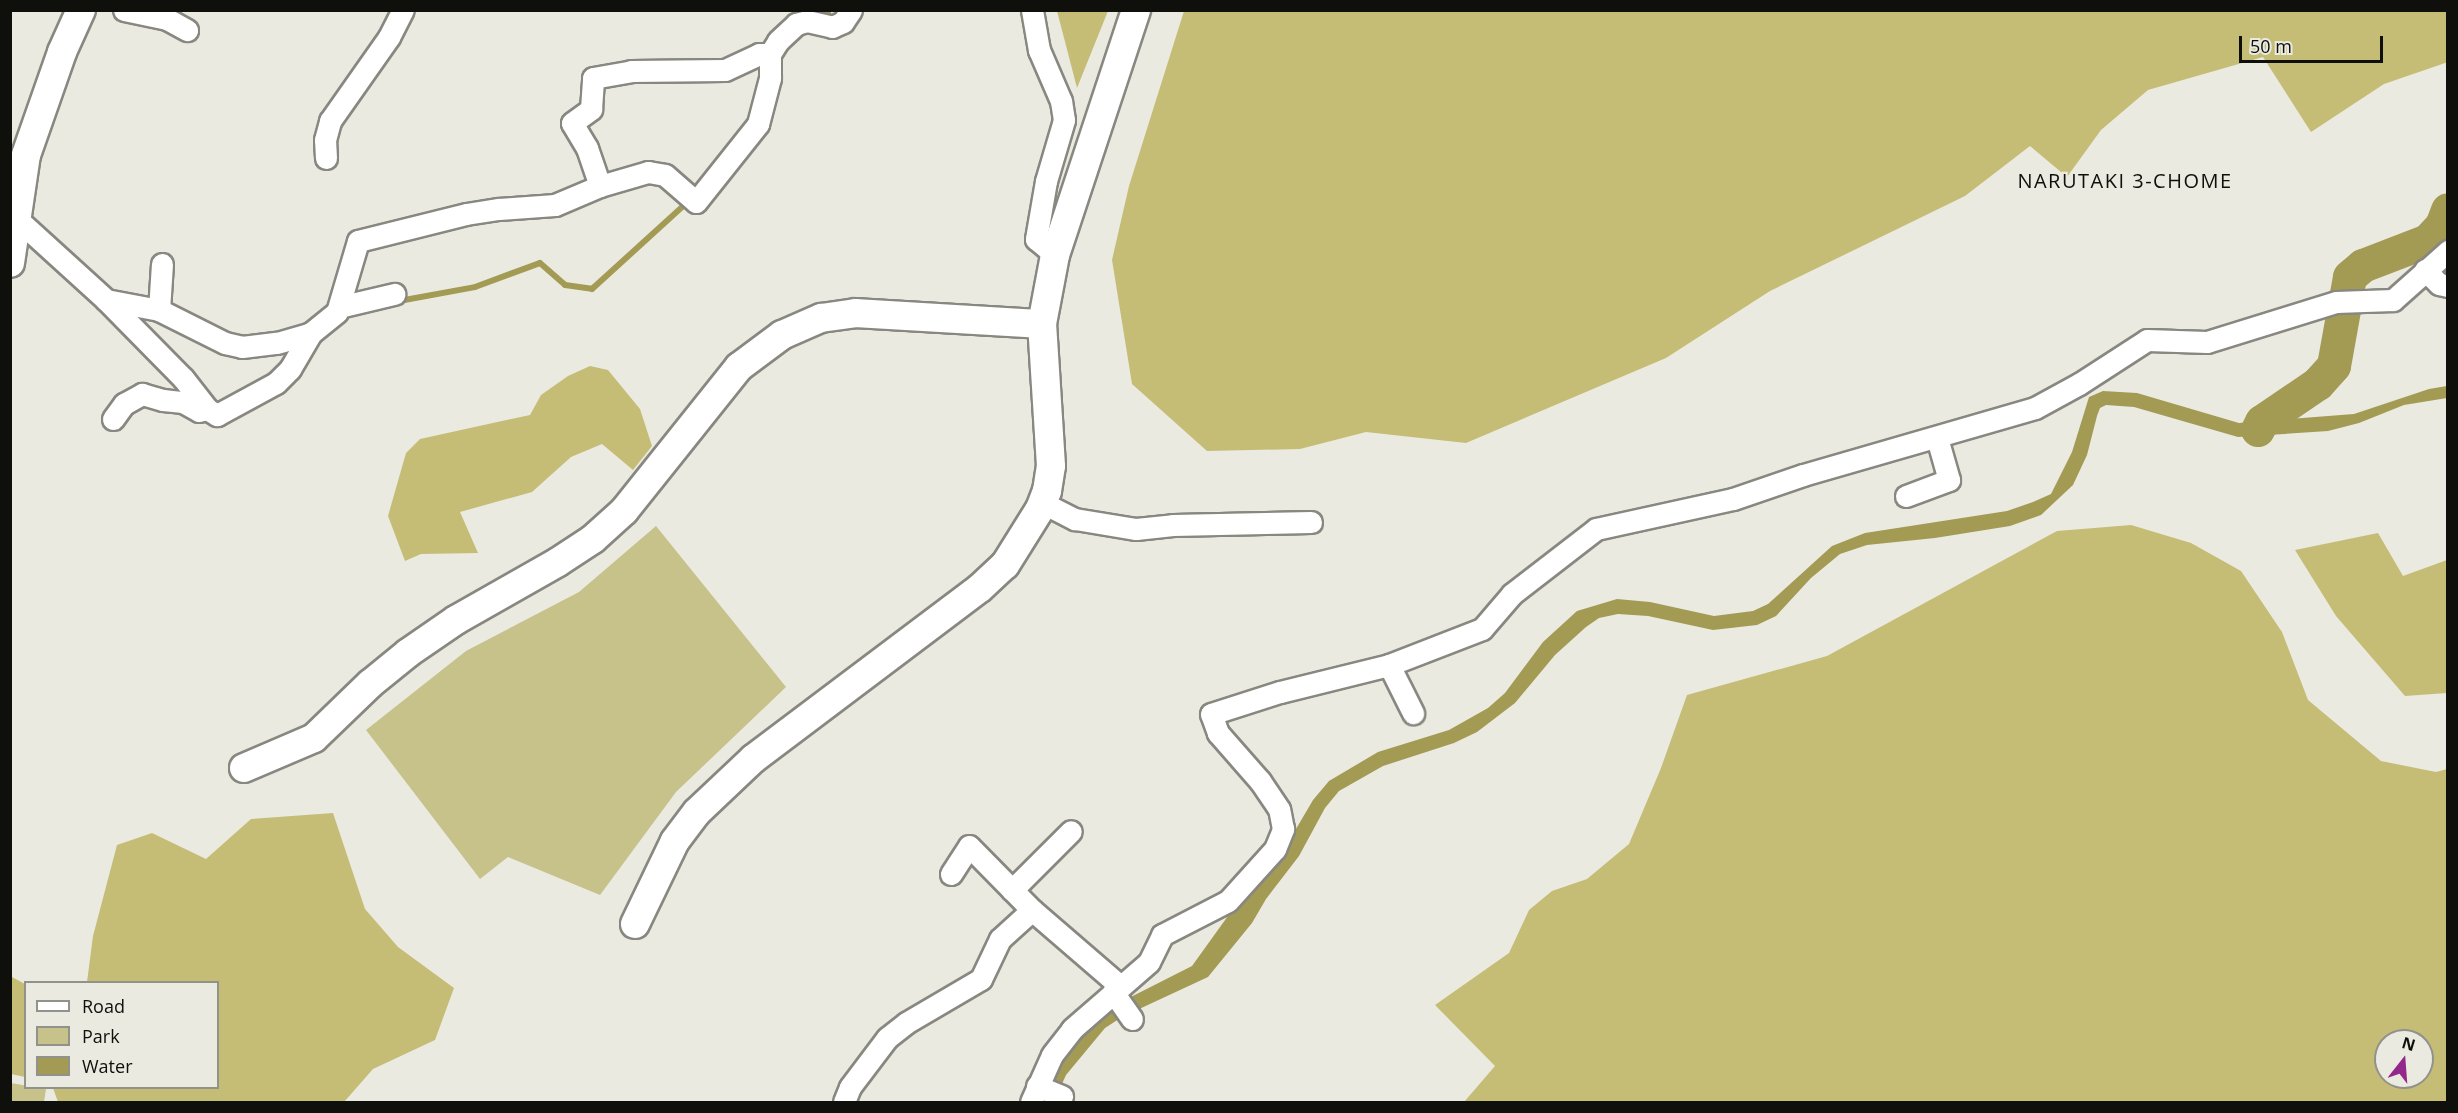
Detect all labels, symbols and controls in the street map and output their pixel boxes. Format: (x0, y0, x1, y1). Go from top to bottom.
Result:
scale bar (2242, 24, 2386, 62)
text: 50 m (2250, 34, 2292, 58)
district label: NARUTAKI 3-CHOME (2017, 168, 2233, 192)
legend (24, 981, 219, 1089)
text: Road (82, 994, 125, 1018)
text: Park (82, 1024, 120, 1048)
north arrow (2374, 1029, 2434, 1089)
text: N (2399, 1031, 2418, 1056)
text: Water (82, 1054, 133, 1078)

